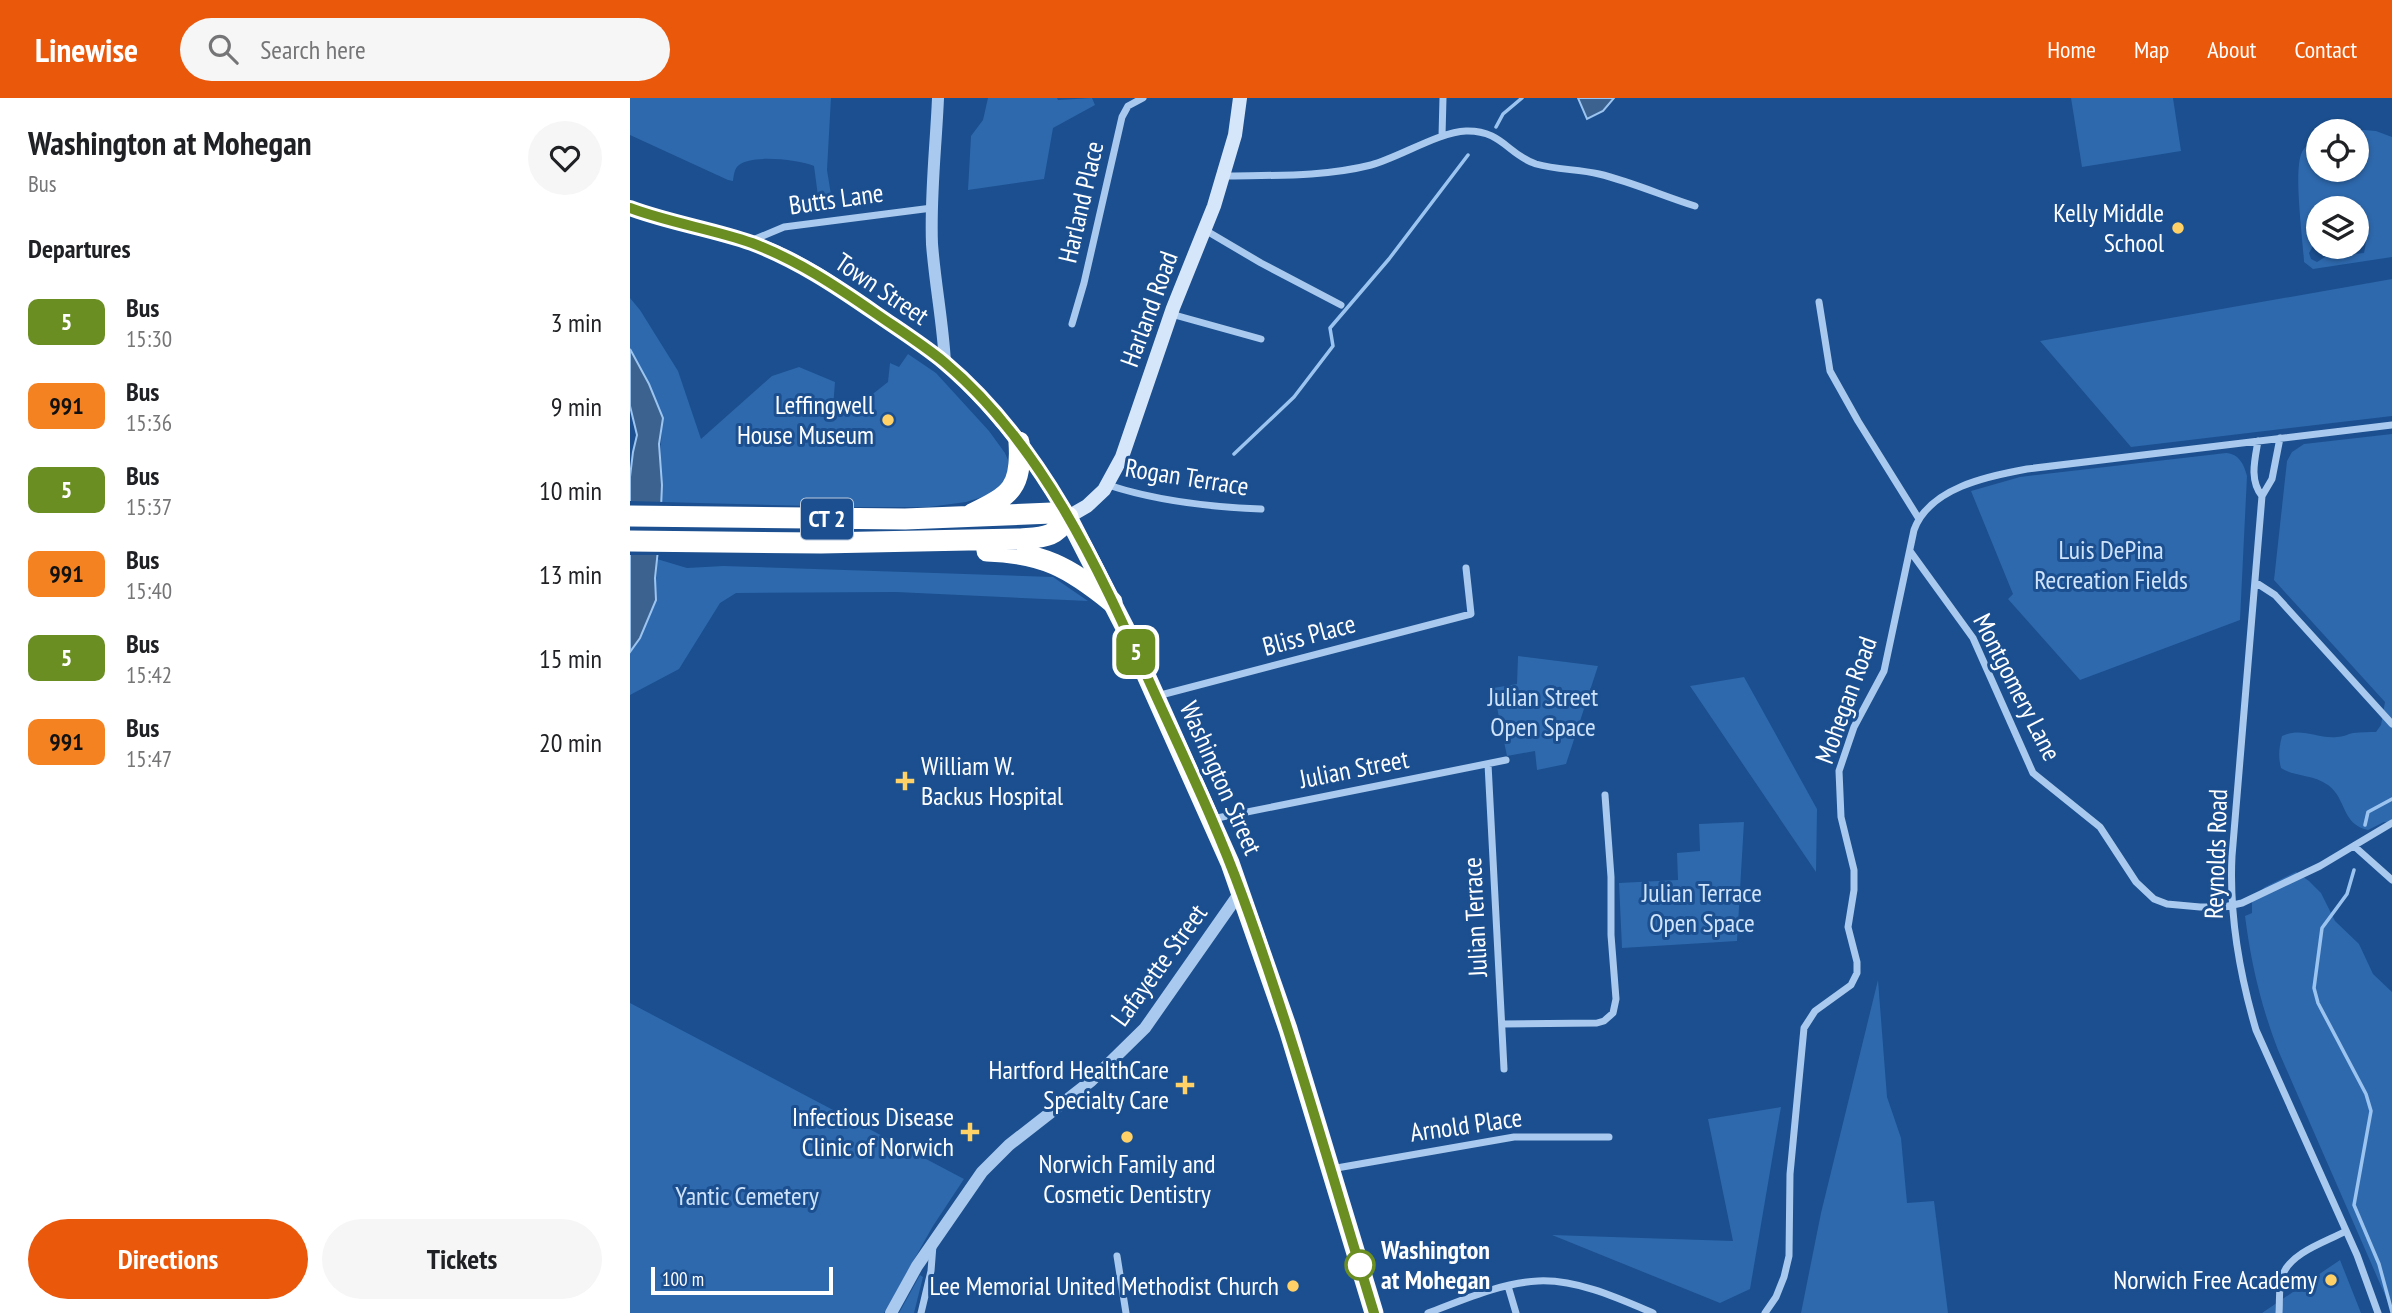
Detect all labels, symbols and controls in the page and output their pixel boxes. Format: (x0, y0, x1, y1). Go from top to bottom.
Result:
search box (180, 18, 670, 81)
text: Linewise (35, 28, 138, 71)
icon: search (204, 30, 242, 68)
text: Search here (260, 33, 366, 66)
text: Home (2047, 34, 2096, 65)
text: Map (2134, 34, 2169, 65)
text: About (2207, 34, 2256, 65)
text: Contact (2294, 34, 2357, 65)
map controls (2306, 119, 2369, 259)
button: locate (2306, 119, 2369, 182)
text: Washington at Mohegan (28, 121, 312, 164)
button: heart (528, 121, 602, 195)
street label: Harland Place (1051, 138, 1111, 266)
text: Bus (28, 169, 57, 198)
street label: Butts Lane (787, 176, 885, 221)
place label: Kelly Middle School (2053, 196, 2164, 259)
button: layers (2306, 196, 2369, 259)
marker: Kelly Middle School (2170, 220, 2186, 236)
text: Departures (28, 232, 131, 265)
street label: Town Street (829, 245, 935, 332)
street label: Harland Road (1112, 247, 1185, 371)
text: Bus (126, 291, 159, 324)
text: 5 (61, 306, 72, 337)
text: 3 min (551, 306, 602, 339)
text: 15:30 (126, 324, 172, 353)
text: Bus (126, 375, 159, 408)
place label: Leffingwell House Museum (737, 388, 874, 451)
text: 991 (49, 390, 84, 421)
text: 9 min (551, 390, 602, 423)
text: 15:36 (126, 408, 172, 437)
marker: Leffingwell House Museum (880, 412, 896, 428)
street label: Rogan Terrace (1123, 450, 1251, 503)
text: Bus (126, 459, 159, 492)
text: 5 (61, 474, 72, 505)
text: 10 min (539, 474, 602, 507)
text: 15:37 (126, 492, 172, 521)
road number: CT 2 (801, 498, 853, 540)
park label: Luis DePina Recreation Fields (2034, 533, 2188, 596)
text: Bus (126, 543, 159, 576)
text: 991 (49, 558, 84, 589)
text: 13 min (539, 558, 602, 591)
text: 15:40 (126, 576, 172, 605)
street label: Bliss Place (1259, 606, 1359, 663)
street label: Montgomery Lane (1966, 608, 2069, 766)
text: Bus (126, 627, 159, 660)
line badge: 5 (1113, 629, 1159, 675)
street label: Mohegan Road (1807, 632, 1884, 768)
text: 5 (1130, 636, 1142, 667)
text: 5 (61, 642, 72, 673)
text: 15 min (539, 642, 602, 675)
text: 15:42 (126, 660, 172, 689)
park label: Julian Street Open Space (1487, 680, 1598, 743)
street label: Washington Street (1173, 696, 1270, 860)
text: Bus (126, 711, 159, 744)
text: 991 (49, 726, 84, 757)
text: 20 min (539, 726, 602, 759)
street label: Julian Street (1296, 742, 1411, 795)
text: 15:47 (126, 744, 172, 773)
place label: William W. Backus Hospital (921, 749, 1063, 812)
marker: William W. Backus Hospital (895, 771, 915, 791)
street label: Reynolds Road (2197, 788, 2234, 920)
street label: Julian Terrace (1455, 856, 1494, 979)
park label: Julian Terrace Open Space (1641, 876, 1762, 939)
street label: Lafayette Street (1103, 897, 1214, 1032)
place label: Hartford HealthCare Specialty Care (989, 1053, 1169, 1116)
marker: Hartford HealthCare Specialty Care (1175, 1075, 1195, 1095)
place label: Infectious Disease Clinic of Norwich (792, 1100, 954, 1163)
street label: Arnold Place (1408, 1100, 1524, 1149)
marker: Infectious Disease Clinic of Norwich (960, 1122, 980, 1142)
marker: Norwich Family and Cosmetic Dentistry (1119, 1129, 1135, 1145)
place label: Norwich Family and Cosmetic Dentistry (1039, 1147, 1215, 1210)
park label: Yantic Cemetery (675, 1179, 819, 1212)
button: Directions (28, 1219, 308, 1299)
button: Tickets (322, 1219, 602, 1299)
place label: Washington at Mohegan (1380, 1233, 1490, 1296)
marker: Washington at Mohegan (1345, 1250, 1375, 1280)
place label: Norwich Free Academy (2113, 1263, 2317, 1296)
scale bar (651, 1264, 833, 1296)
text: 100 m (662, 1267, 704, 1291)
place label: Lee Memorial United Methodist Church (929, 1269, 1279, 1302)
marker: Norwich Free Academy (2323, 1272, 2339, 1288)
marker: Lee Memorial United Methodist Church (1285, 1278, 1301, 1294)

